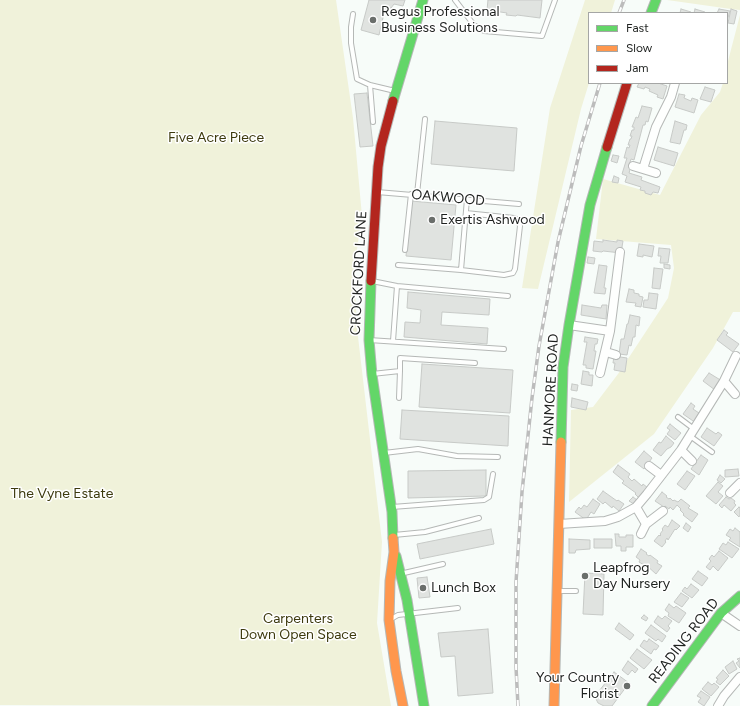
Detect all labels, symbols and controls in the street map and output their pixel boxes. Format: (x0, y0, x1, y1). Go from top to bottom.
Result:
place label: Regus Professional Business Solutions (381, 4, 500, 36)
legend (588, 12, 728, 84)
marker: Regus Professional Business Solutions (368, 15, 378, 25)
text: Fast (626, 21, 649, 35)
text: Slow (626, 41, 652, 55)
text: Jam (626, 61, 649, 75)
park label: Five Acre Piece (168, 130, 264, 146)
street label: OAKWOOD (411, 186, 485, 210)
street label: CROCKFORD LANE (347, 210, 371, 336)
place label: Exertis Ashwood (440, 212, 545, 228)
marker: Exertis Ashwood (427, 215, 437, 225)
street label: HANMORE ROAD (540, 333, 562, 447)
park label: The Vyne Estate (11, 486, 113, 502)
place label: Leapfrog Day Nursery (593, 560, 670, 592)
marker: Leapfrog Day Nursery (580, 571, 590, 581)
place label: Lunch Box (431, 580, 496, 596)
marker: Lunch Box (418, 583, 428, 593)
street label: READING ROAD (645, 595, 723, 687)
park label: Carpenters Down Open Space (239, 611, 357, 644)
place label: Your Country Florist (536, 670, 619, 702)
marker: Your Country Florist (622, 681, 632, 691)

